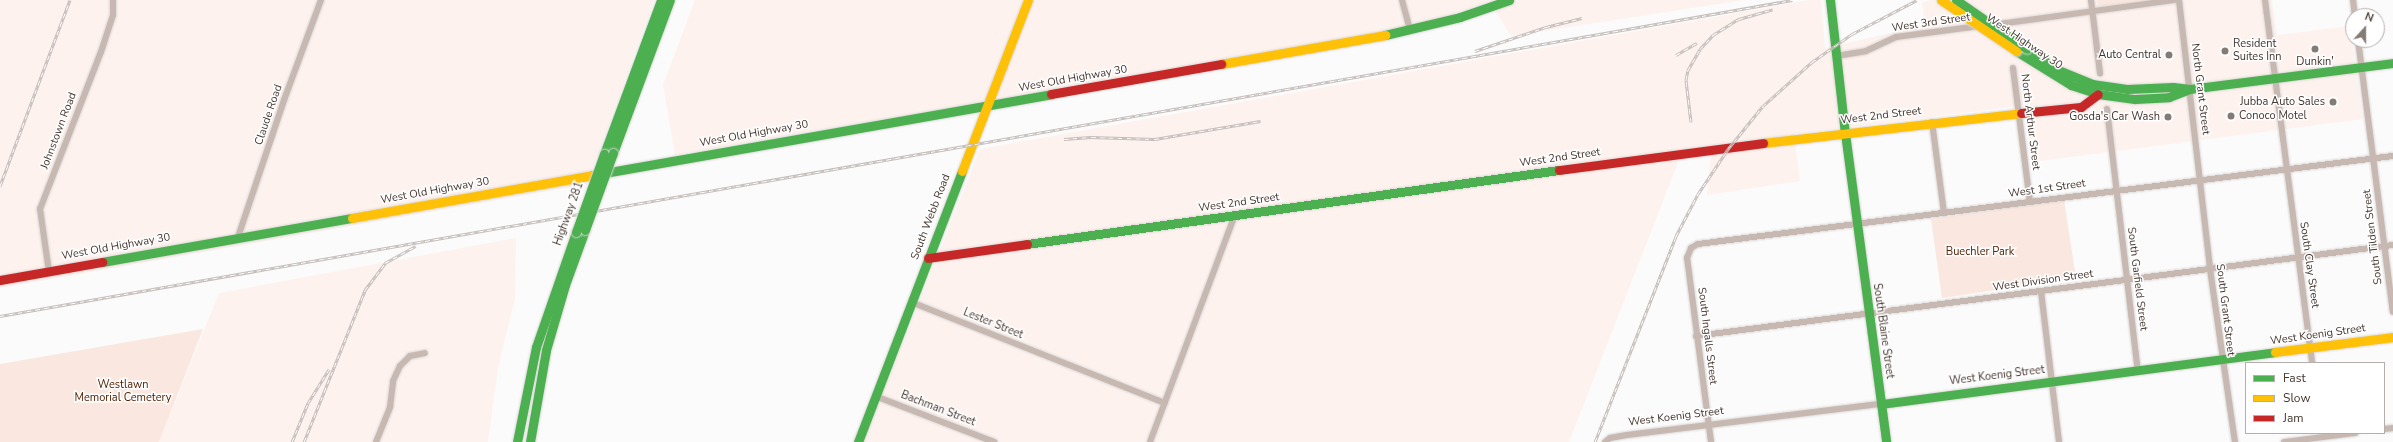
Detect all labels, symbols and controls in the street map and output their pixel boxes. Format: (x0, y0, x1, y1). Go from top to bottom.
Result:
north arrow (2345, 8, 2385, 48)
text: N (2363, 9, 2376, 26)
street label: West 3rd Street (1891, 11, 1971, 35)
street label: West Highway 30 (1983, 12, 2065, 72)
place label: Resident Suites Inn (2233, 38, 2282, 64)
street label: North Grant Street (2188, 43, 2212, 135)
marker: Dunkin' (2310, 44, 2320, 54)
marker: Resident Suites Inn (2220, 46, 2230, 56)
place label: Auto Central (2098, 48, 2161, 62)
marker: Auto Central (2164, 50, 2174, 60)
place label: Dunkin' (2296, 55, 2334, 69)
street label: West Old Highway 30 (1018, 63, 1128, 95)
street label: North Arthur Street (2018, 73, 2042, 171)
street label: Claude Road (252, 83, 286, 147)
street label: Johnstown Road (38, 91, 80, 171)
place label: Jubba Auto Sales (2240, 95, 2325, 109)
marker: Jubba Auto Sales (2328, 97, 2338, 107)
street label: West 2nd Street (1840, 104, 1922, 128)
place label: Conoco Motel (2239, 109, 2307, 123)
place label: Gosda's Car Wash (2069, 110, 2160, 124)
marker: Conoco Motel (2226, 111, 2236, 121)
marker: Gosda's Car Wash (2163, 112, 2173, 122)
street label: West Old Highway 30 (699, 118, 809, 150)
street label: West 2nd Street (1519, 146, 1601, 170)
street label: South Webb Road (909, 172, 953, 262)
street label: West Old Highway 30 (380, 175, 490, 207)
street label: West 1st Street (2008, 177, 2086, 201)
street label: Highway 281 (551, 180, 587, 248)
street label: South Tilden Street (2361, 189, 2385, 285)
street label: West 2nd Street (1198, 191, 1280, 215)
street label: South Clay Street (2296, 221, 2322, 309)
street label: South Garfield Street (2124, 226, 2150, 332)
street label: West Old Highway 30 (61, 231, 171, 263)
park label: Buechler Park (1946, 245, 2014, 259)
street label: South Grant Street (2213, 263, 2237, 357)
street label: West Division Street (1992, 267, 2094, 295)
street label: South Blaine Street (1870, 283, 1896, 379)
street label: South Ingalls Street (1694, 287, 1720, 385)
street label: Lester Street (961, 306, 1025, 342)
street label: West Koenig Street (2270, 322, 2366, 348)
legend (2245, 362, 2385, 434)
street label: West Koenig Street (1949, 364, 2045, 388)
text: Fast (2283, 370, 2306, 386)
park label: Westlawn Memorial Cemetery (75, 379, 171, 405)
street label: Bachman Street (899, 389, 977, 429)
text: Slow (2283, 390, 2311, 406)
street label: West Koenig Street (1628, 405, 1724, 429)
text: Jam (2283, 410, 2304, 426)

